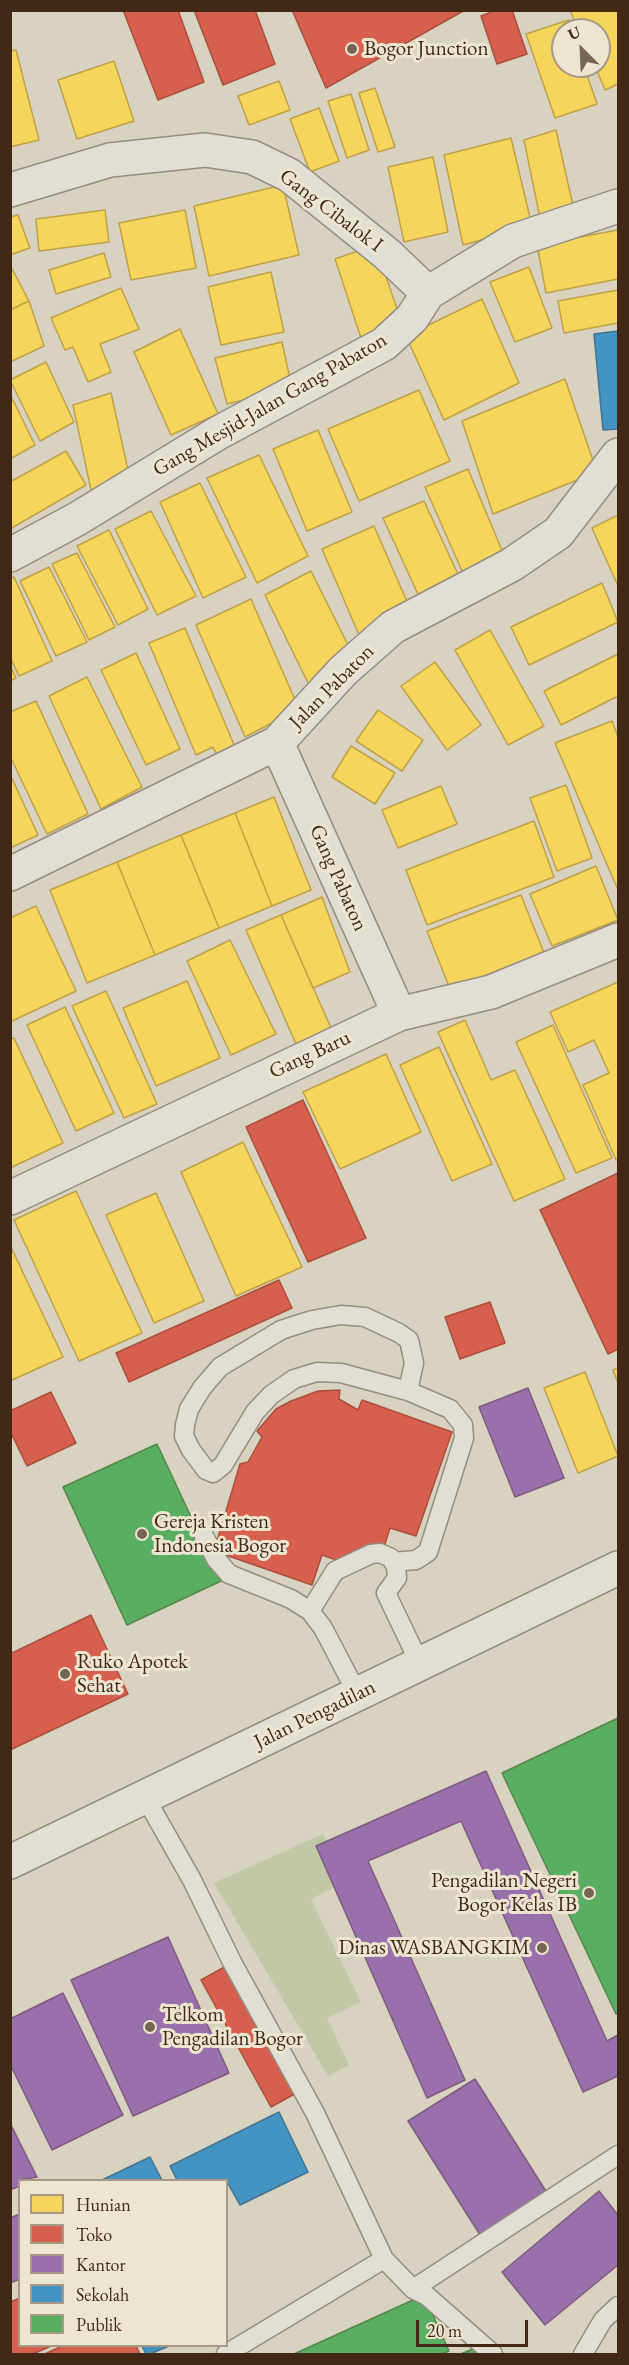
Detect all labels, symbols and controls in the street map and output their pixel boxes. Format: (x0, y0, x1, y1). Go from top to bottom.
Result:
north arrow (551, 18, 611, 78)
text: U (565, 21, 584, 45)
place label: Bogor Junction (364, 36, 489, 62)
marker: Bogor Junction (345, 42, 359, 56)
street label: Gang Cibalok I (274, 164, 388, 258)
street label: Gang Mesjid-Jalan Gang Pabaton (149, 328, 391, 482)
street label: Jalan Pabaton (284, 639, 380, 735)
street label: Gang Pabaton (303, 821, 373, 935)
street label: Gang Baru (265, 1025, 355, 1085)
place label: Gereja Kristen Indonesia Bogor (154, 1509, 286, 1559)
marker: Gereja Kristen Indonesia Bogor (135, 1527, 149, 1541)
place label: Ruko Apotek Sehat (77, 1649, 188, 1699)
marker: Ruko Apotek Sehat (58, 1667, 72, 1681)
street label: Jalan Pengadilan (250, 1675, 380, 1755)
place label: Pengadilan Negeri Bogor Kelas IB (431, 1868, 577, 1918)
marker: Pengadilan Negeri Bogor Kelas IB (582, 1886, 596, 1900)
place label: Dinas WASBANGKIM (339, 1935, 530, 1961)
marker: Dinas WASBANGKIM (535, 1941, 549, 1955)
place label: Telkom Pengadilan Bogor (162, 2002, 303, 2052)
marker: Telkom Pengadilan Bogor (143, 2020, 157, 2034)
legend (18, 2179, 228, 2347)
text: Hunian (76, 2193, 131, 2216)
text: Toko (76, 2223, 112, 2246)
text: Kantor (76, 2253, 126, 2276)
text: Sekolah (76, 2283, 129, 2306)
scale bar (419, 2308, 532, 2346)
text: Publik (76, 2313, 122, 2336)
text: 20 m (427, 2319, 462, 2342)

